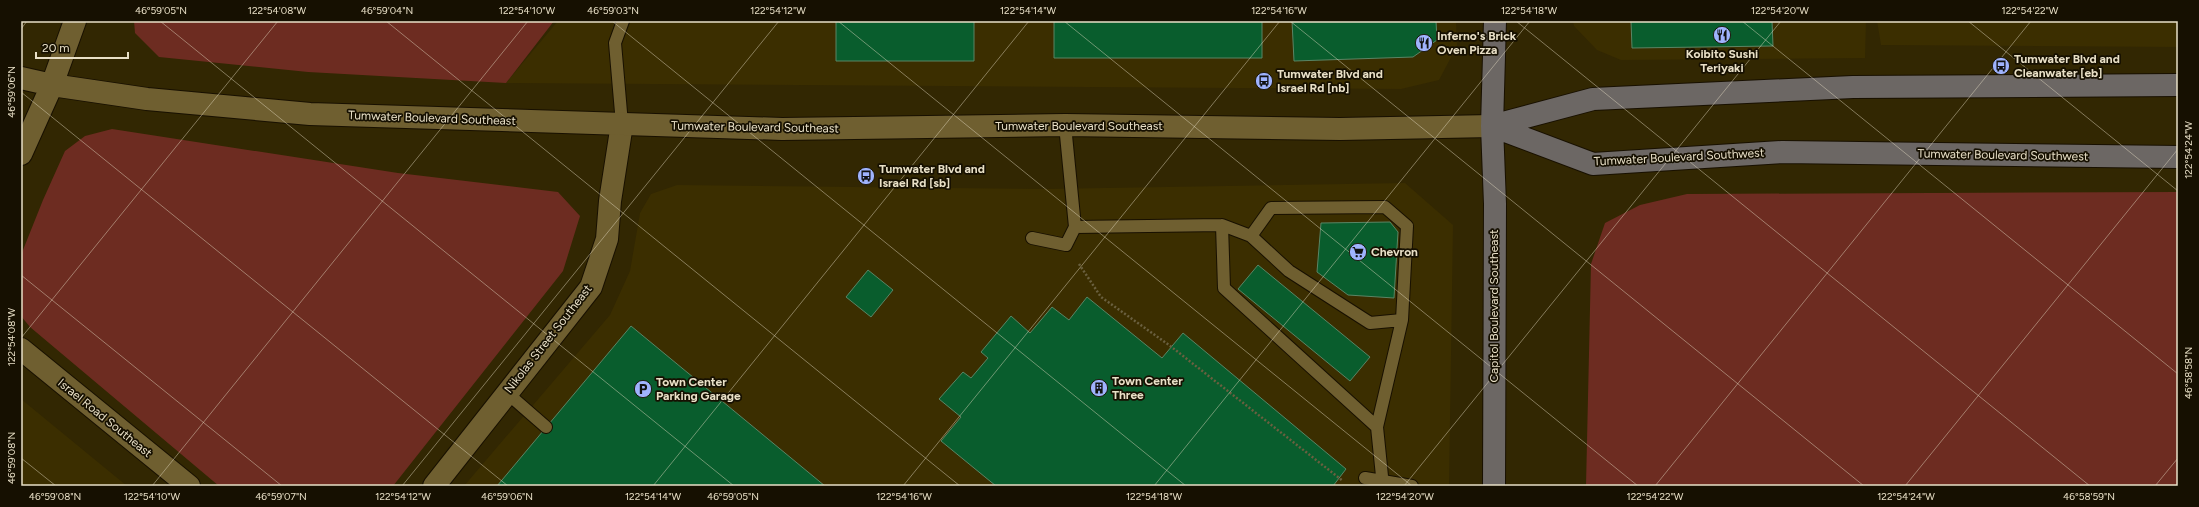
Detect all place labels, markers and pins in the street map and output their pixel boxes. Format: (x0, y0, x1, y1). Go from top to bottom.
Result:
restaurant icon: Koibito Sushi Teriyaki (1712, 25, 1732, 45)
place label: Inferno's Brick Oven Pizza (1437, 29, 1517, 57)
restaurant icon: Inferno's Brick Oven Pizza (1414, 33, 1434, 53)
place label: Koibito Sushi Teriyaki (1686, 47, 1758, 75)
place label: Tumwater Blvd and Cleanwater [eb] (2014, 52, 2120, 80)
bus stop icon: Tumwater Blvd and Cleanwater [eb] (1991, 56, 2011, 76)
place label: Tumwater Blvd and Israel Rd [nb] (1277, 67, 1383, 95)
bus stop icon: Tumwater Blvd and Israel Rd [nb] (1254, 71, 1274, 91)
place label: Tumwater Blvd and Israel Rd [sb] (879, 162, 985, 190)
bus stop icon: Tumwater Blvd and Israel Rd [sb] (856, 166, 876, 186)
supermarket icon: Chevron (1348, 242, 1368, 262)
place label: Chevron (1371, 245, 1418, 259)
place label: Town Center Three (1112, 374, 1183, 402)
place label: Town Center Parking Garage (656, 375, 741, 403)
building icon: Town Center Three (1089, 378, 1109, 398)
parking icon: Town Center Parking Garage (633, 379, 653, 399)

